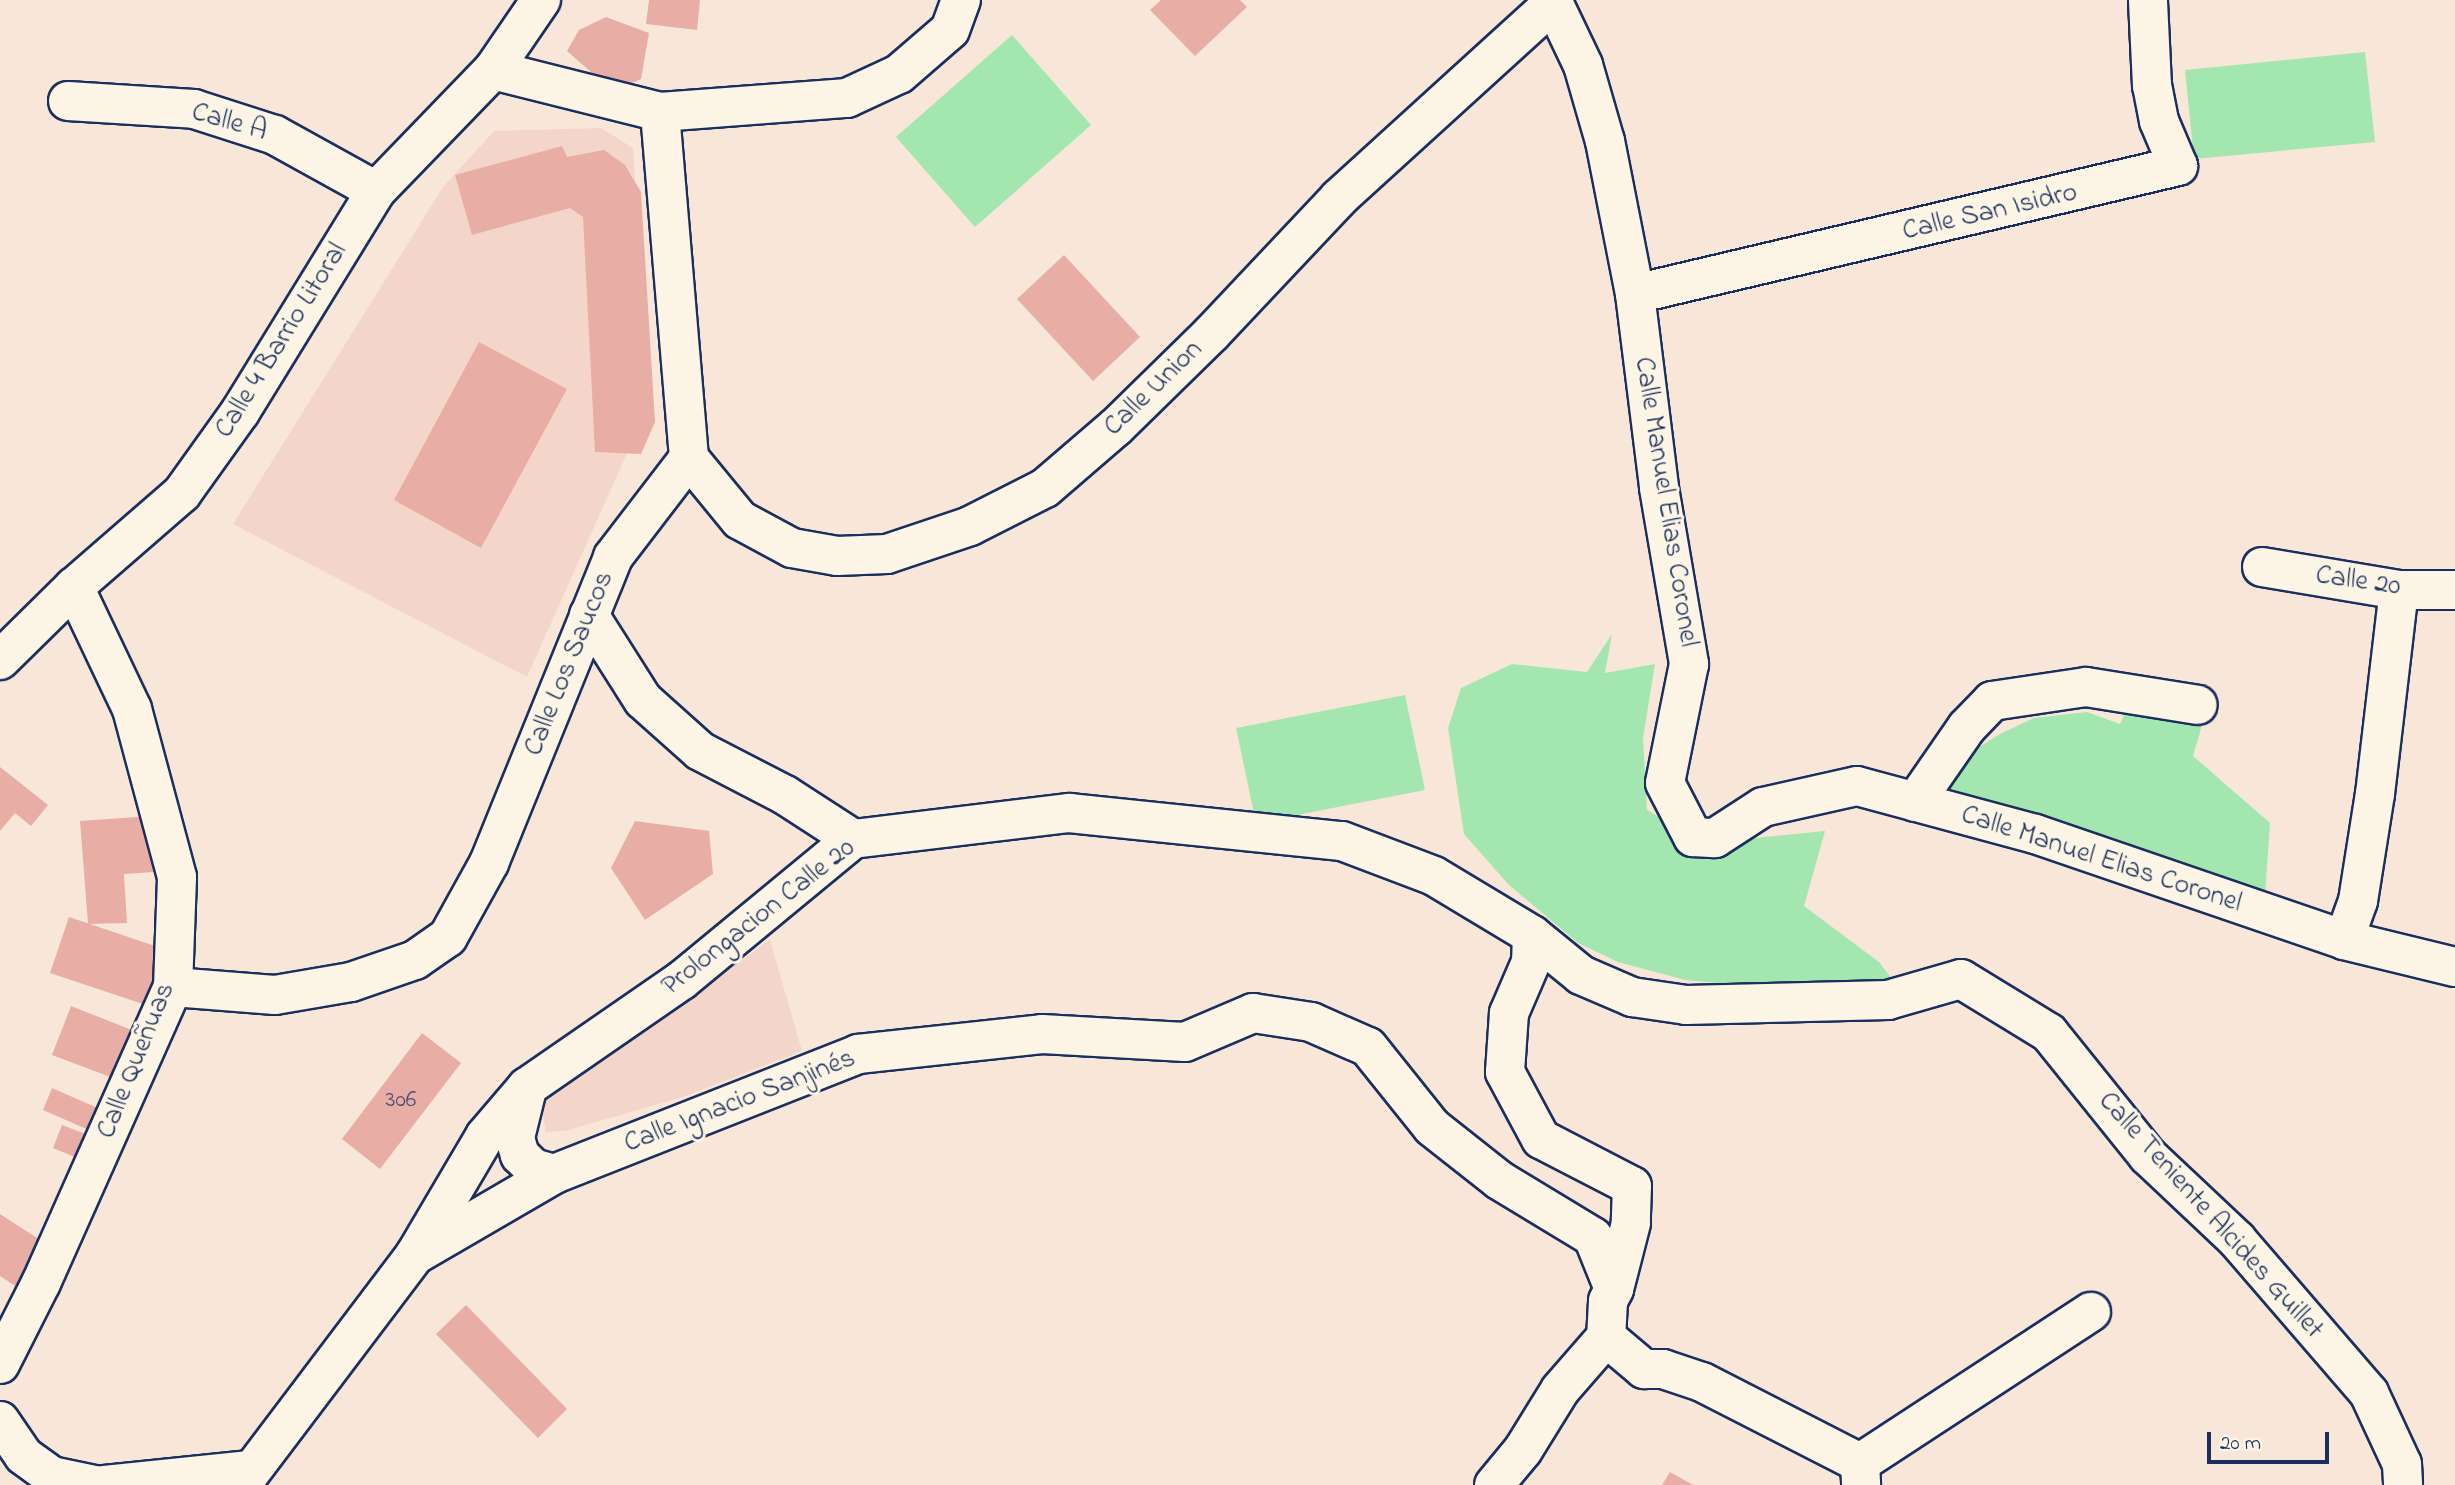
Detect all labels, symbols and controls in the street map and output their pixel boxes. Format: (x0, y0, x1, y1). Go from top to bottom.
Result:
street label: Calle A (188, 96, 270, 150)
street label: Calle San Isidro (1899, 177, 2081, 249)
street label: Calle 4 Barrio Litoral (208, 237, 356, 445)
street label: Calle Union (1098, 334, 1210, 444)
street label: Calle Manuel Elias Coronel (1626, 355, 1704, 649)
street label: Calle 20 (2313, 559, 2403, 605)
street label: Calle Los Saucos (518, 567, 622, 761)
street label: Calle Manuel Elias Coronel (1957, 799, 2245, 921)
street label: Prolongacion Calle 20 (656, 832, 862, 1004)
street label: Calle Queñuas (91, 978, 183, 1144)
street label: Calle Ignacio Sanjinés (620, 1042, 860, 1162)
street label: Calle Teniente Alcides Guillet (2090, 1085, 2330, 1347)
house number: 306 (386, 1087, 416, 1115)
scale bar (2210, 1418, 2332, 1462)
text: 20 m (2220, 1429, 2261, 1459)

